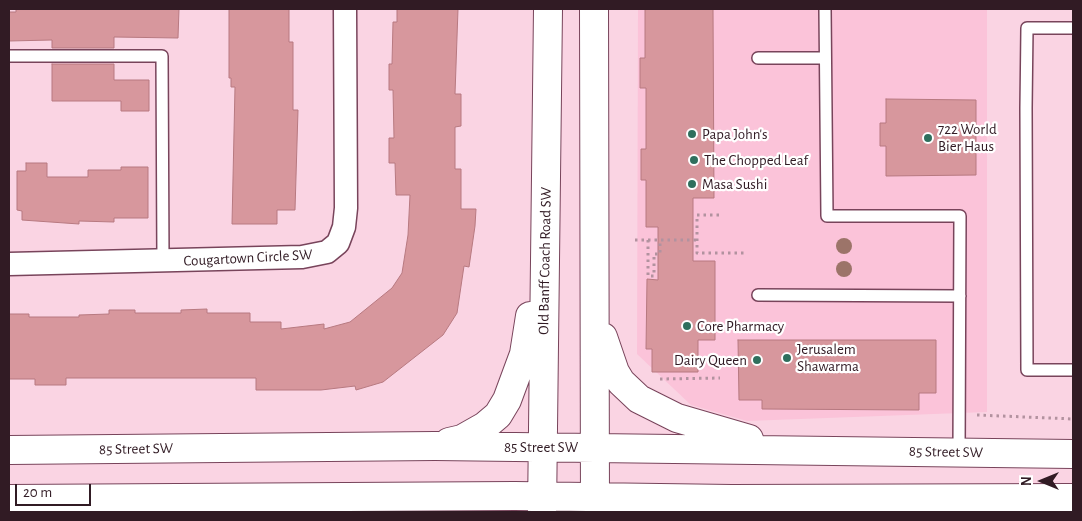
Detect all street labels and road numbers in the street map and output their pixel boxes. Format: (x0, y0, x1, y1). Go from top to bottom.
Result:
street label: Old Banff Coach Road SW (535, 187, 555, 335)
street label: Cougartown Circle SW (183, 246, 313, 270)
street label: 85 Street SW (504, 438, 578, 456)
street label: 85 Street SW (99, 439, 173, 459)
street label: 85 Street SW (909, 442, 983, 462)

